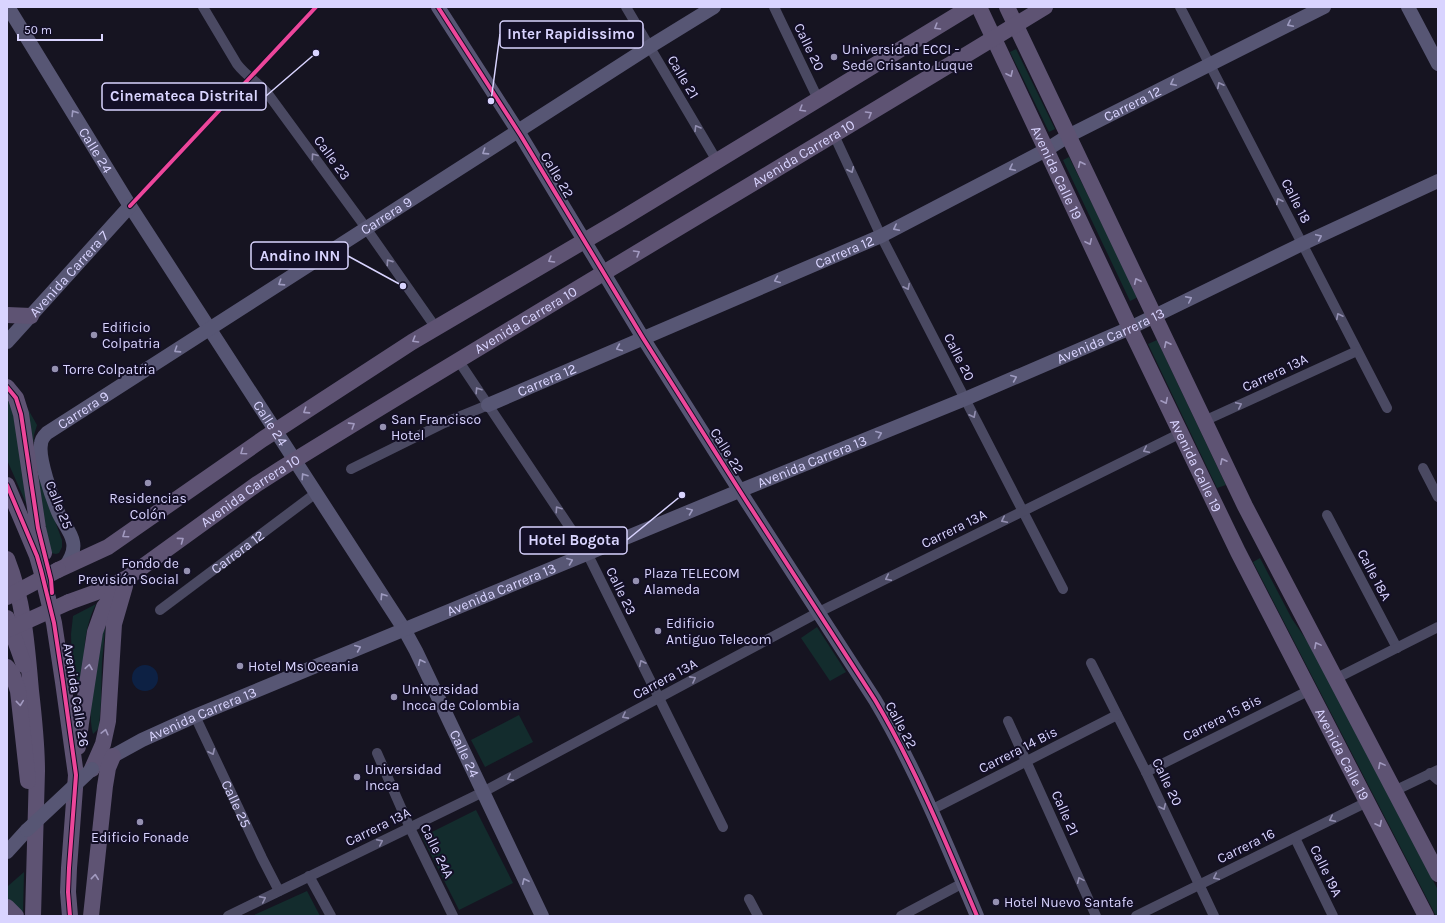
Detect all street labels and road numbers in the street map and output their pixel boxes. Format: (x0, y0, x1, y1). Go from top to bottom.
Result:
street label: Calle 20 (790, 20, 828, 74)
street label: Calle 21 (664, 52, 702, 102)
street label: Carrera 12 (1101, 82, 1164, 125)
street label: Avenida Carrera 10 (749, 116, 858, 190)
street label: Avenida Calle 19 (1028, 123, 1086, 222)
street label: Calle 24 (75, 124, 116, 176)
street label: Calle 23 (310, 132, 354, 184)
street label: Calle 22 (537, 149, 577, 201)
street label: Calle 18 (1278, 176, 1314, 226)
street label: Carrera 9 (357, 193, 415, 238)
street label: Avenida Carrera 7 (25, 227, 112, 320)
street label: Carrera 12 (812, 232, 877, 272)
street label: Avenida Carrera 10 (471, 282, 580, 357)
street label: Avenida Carrera 13 (1054, 304, 1167, 367)
street label: Calle 20 (940, 330, 978, 384)
street label: Carrera 13A (1239, 350, 1311, 396)
street label: Carrera 12 (515, 360, 579, 400)
street label: Carrera 9 (54, 387, 112, 433)
street label: Calle 24 (250, 397, 292, 449)
street label: Avenida Calle 19 (1166, 416, 1226, 515)
street label: Calle 22 (706, 425, 748, 477)
street label: Avenida Carrera 13 (755, 431, 869, 491)
street label: Avenida Carrera 10 (197, 451, 303, 531)
street label: Calle 25 (42, 478, 76, 532)
street label: Carrera 13A (919, 506, 989, 552)
street label: Carrera 12 (207, 526, 268, 577)
street label: Calle 18A (1353, 546, 1395, 604)
street label: Avenida Carrera 13 (444, 559, 558, 619)
street label: Calle 23 (602, 564, 640, 618)
street label: Avenida Calle 26 (59, 642, 93, 748)
street label: Carrera 13A (630, 655, 700, 703)
street label: Avenida Carrera 13 (145, 683, 259, 745)
street label: Carrera 15 Bis (1180, 691, 1264, 745)
street label: Calle 22 (882, 699, 920, 751)
street label: Avenida Calle 19 (1312, 705, 1373, 803)
street label: Carrera 14 Bis (976, 723, 1060, 777)
street label: Calle 24 (446, 727, 483, 780)
street label: Calle 20 (1148, 755, 1186, 809)
street label: Calle 25 (218, 777, 255, 830)
street label: Calle 21 (1048, 788, 1082, 838)
street label: Carrera 13A (343, 804, 413, 850)
street label: Calle 24A (417, 821, 457, 881)
street label: Carrera 16 (1214, 825, 1278, 867)
street label: Calle 19A (1306, 842, 1346, 900)

